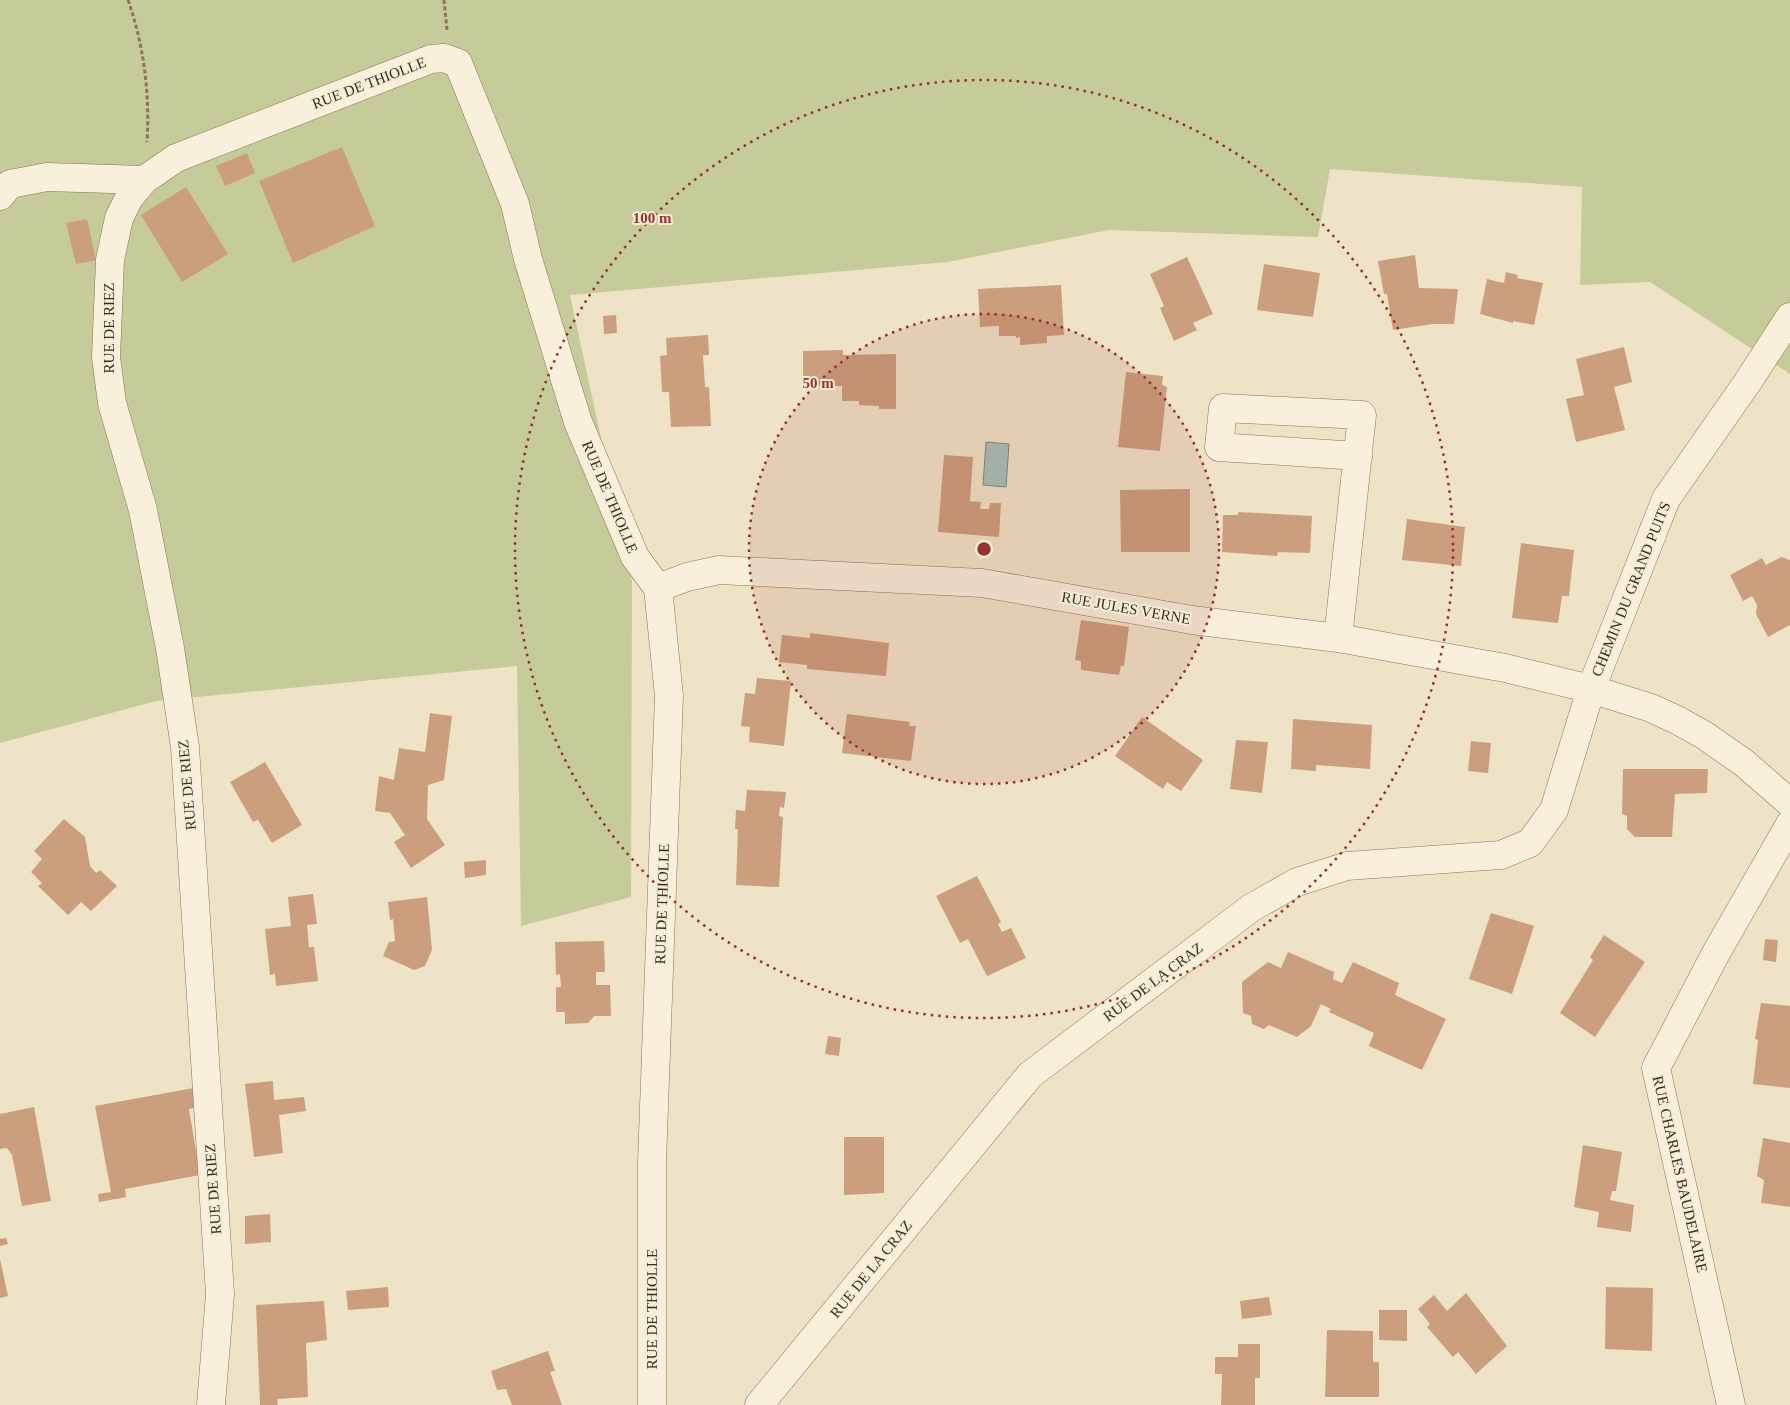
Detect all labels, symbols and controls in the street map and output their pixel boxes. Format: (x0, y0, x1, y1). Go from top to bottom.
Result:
street label: RUE DE THIOLLE (310, 54, 428, 112)
text: 100 m (633, 210, 672, 226)
street label: RUE DE RIEZ (101, 283, 117, 373)
text: 50 m (802, 375, 834, 391)
street label: RUE DE THIOLLE (579, 438, 641, 556)
street label: CHEMIN DU GRAND PUITS (1589, 499, 1673, 679)
centre of rings (975, 540, 993, 558)
street label: RUE JULES VERNE (1060, 589, 1192, 627)
street label: RUE DE RIEZ (175, 739, 199, 831)
street label: RUE DE THIOLLE (652, 843, 672, 965)
street label: RUE DE LA CRAZ (1100, 939, 1206, 1025)
street label: RUE CHARLES BAUDELAIRE (1650, 1074, 1710, 1274)
street label: RUE DE RIEZ (202, 1143, 224, 1235)
street label: RUE DE LA CRAZ (827, 1217, 915, 1321)
street label: RUE DE THIOLLE (644, 1249, 660, 1369)

